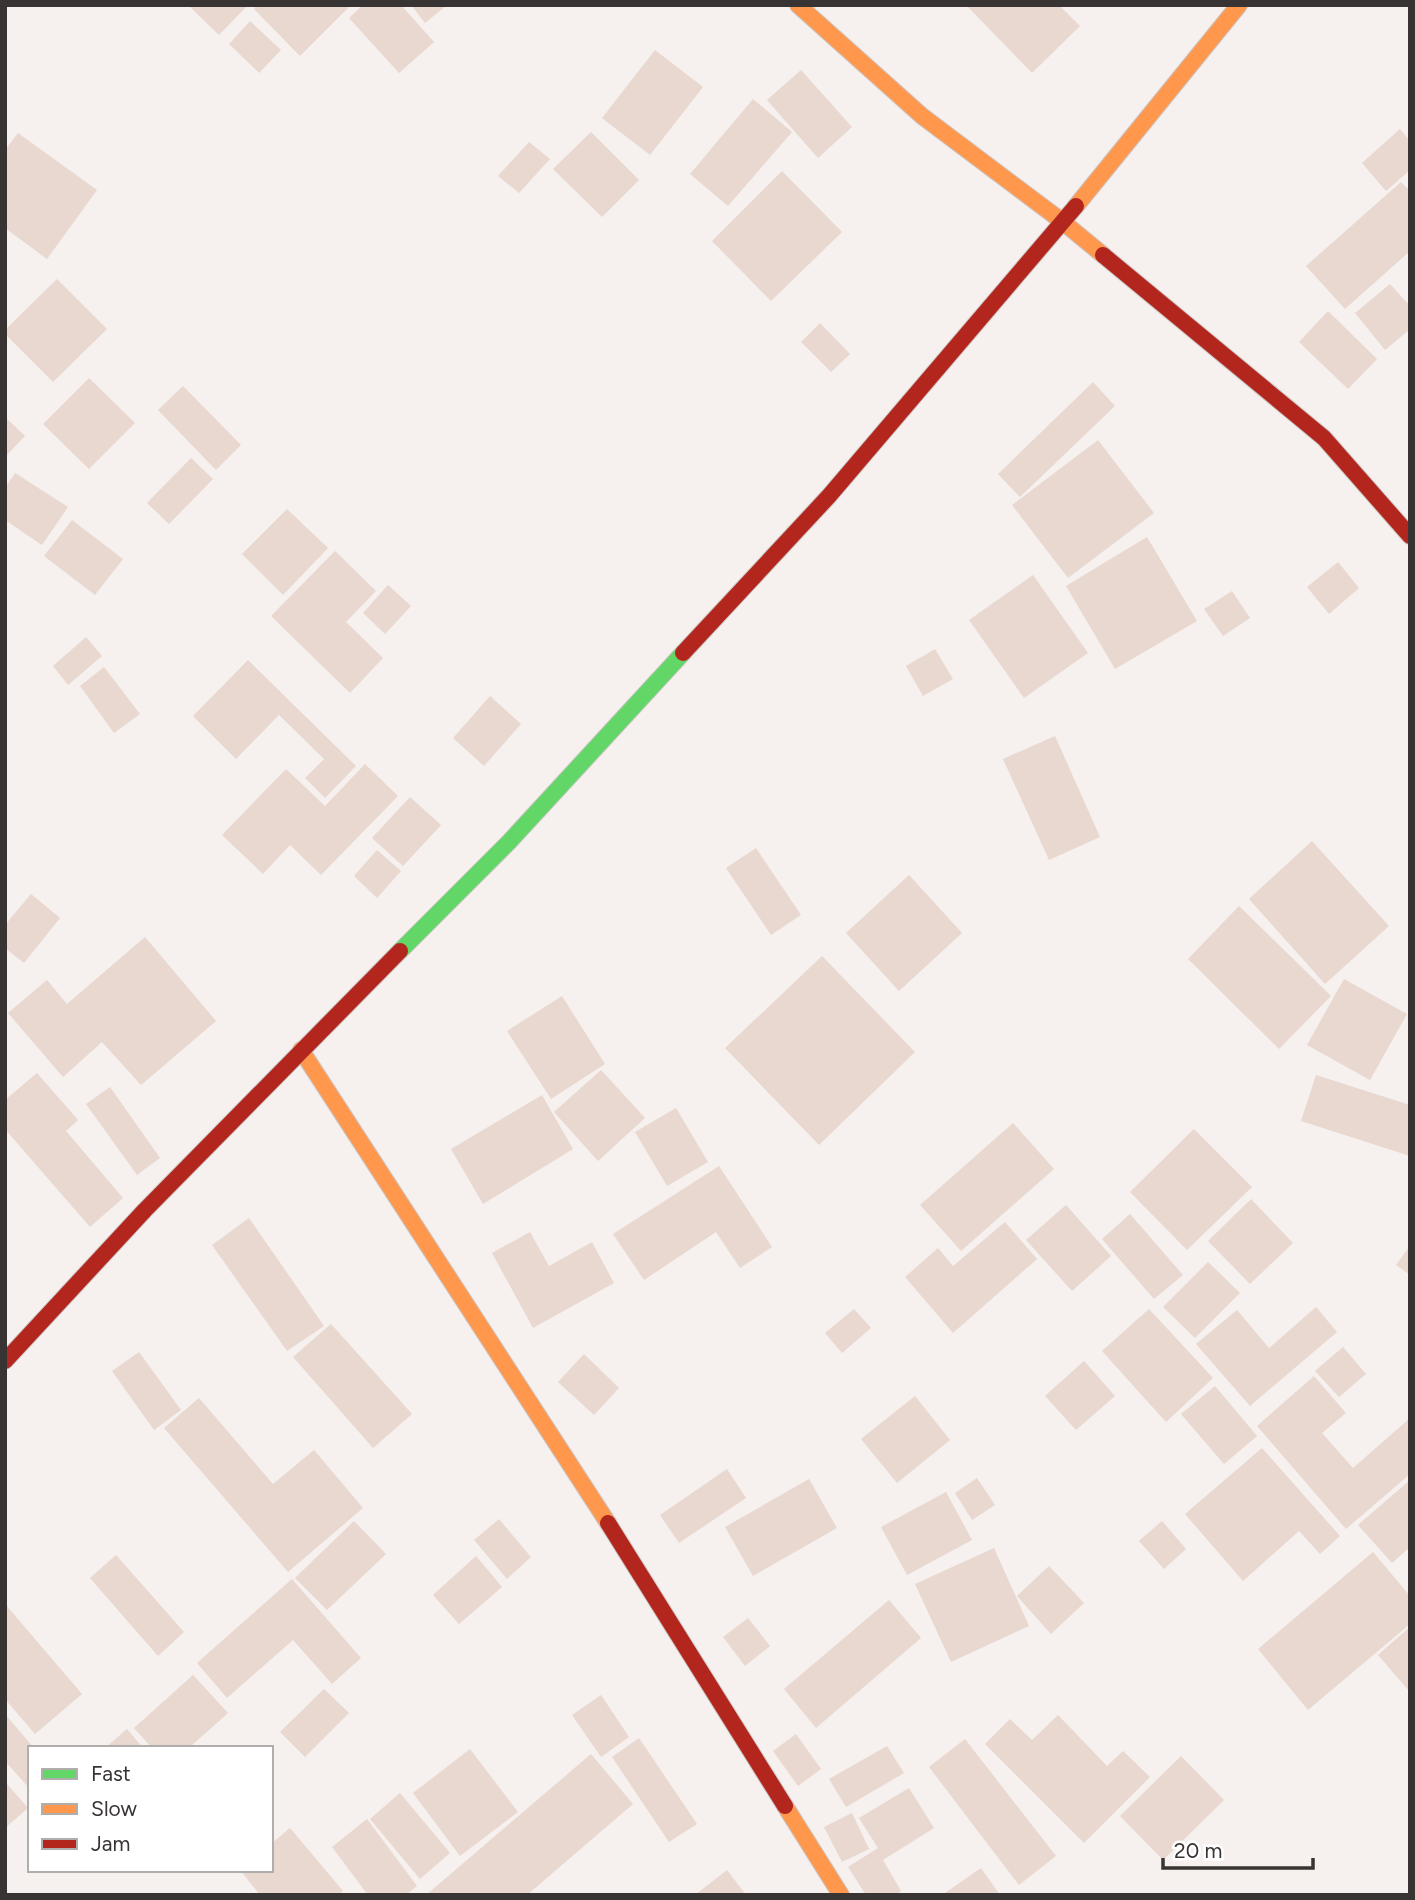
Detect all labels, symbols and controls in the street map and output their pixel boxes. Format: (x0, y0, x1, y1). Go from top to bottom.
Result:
legend (28, 1746, 273, 1872)
text: Fast (91, 1761, 131, 1786)
text: Slow (91, 1796, 137, 1821)
scale bar (1163, 1826, 1314, 1870)
text: Jam (91, 1831, 130, 1856)
text: 20 m (1174, 1838, 1222, 1863)

